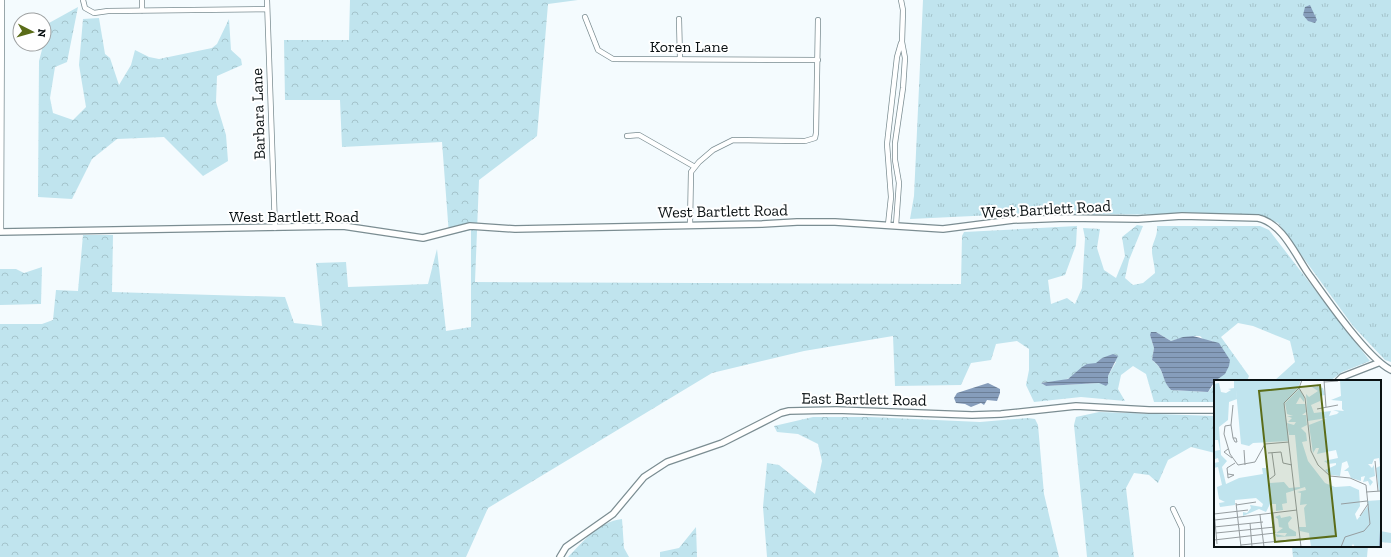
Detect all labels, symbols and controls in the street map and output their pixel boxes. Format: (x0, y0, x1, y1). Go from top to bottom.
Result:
north arrow (12, 12, 52, 52)
text: N (34, 28, 48, 38)
street label: Koren Lane (650, 37, 728, 56)
street label: Barbara Lane (247, 68, 269, 160)
street label: West Bartlett Road (981, 196, 1112, 222)
street label: West Bartlett Road (658, 200, 788, 222)
street label: West Bartlett Road (229, 207, 359, 226)
inset map (1214, 380, 1381, 547)
street label: East Bartlett Road (801, 388, 927, 410)

